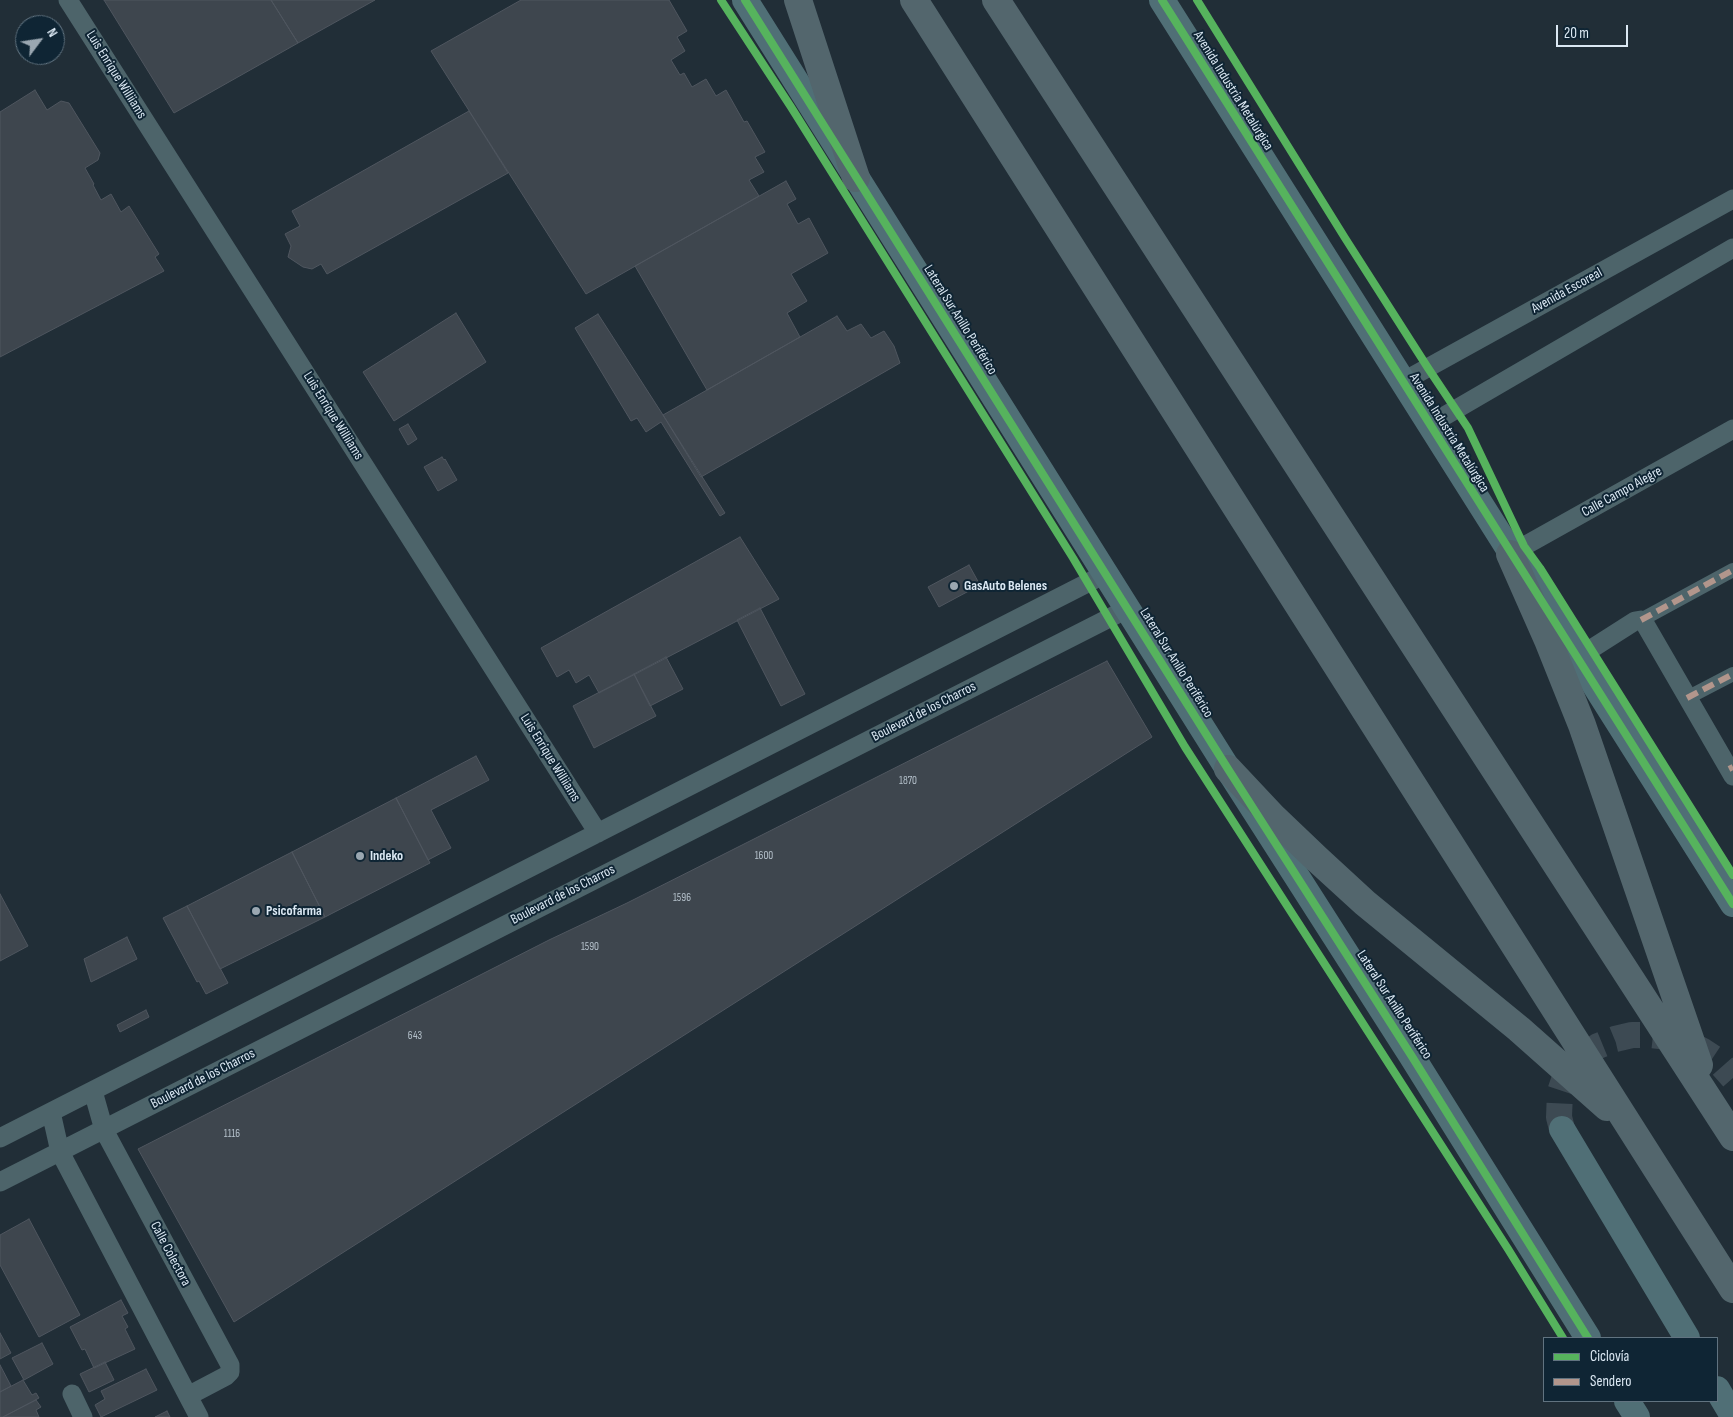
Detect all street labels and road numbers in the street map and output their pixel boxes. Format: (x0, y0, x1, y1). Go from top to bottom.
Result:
street label: Luis Enrique Williiams (82, 28, 150, 122)
street label: Avenida Industria Metalúrgica (1189, 28, 1277, 154)
street label: Lateral Sur Anillo Periférico (919, 262, 1001, 378)
street label: Avenida Escoreal (1529, 265, 1605, 317)
street label: Luis Enrique Williiams (299, 369, 367, 463)
street label: Avenida Industria Metalúrgica (1405, 370, 1493, 496)
street label: Calle Campo Alegre (1579, 463, 1665, 521)
street label: Lateral Sur Anillo Periférico (1135, 605, 1217, 721)
street label: Boulevard de los Charros (869, 678, 979, 746)
street label: Luis Enrique Williiams (516, 711, 584, 805)
street label: Boulevard de los Charros (508, 861, 618, 929)
street label: Lateral Sur Anillo Periférico (1353, 948, 1435, 1062)
street label: Boulevard de los Charros (148, 1045, 258, 1113)
street label: Calle Colectora (146, 1219, 194, 1289)

